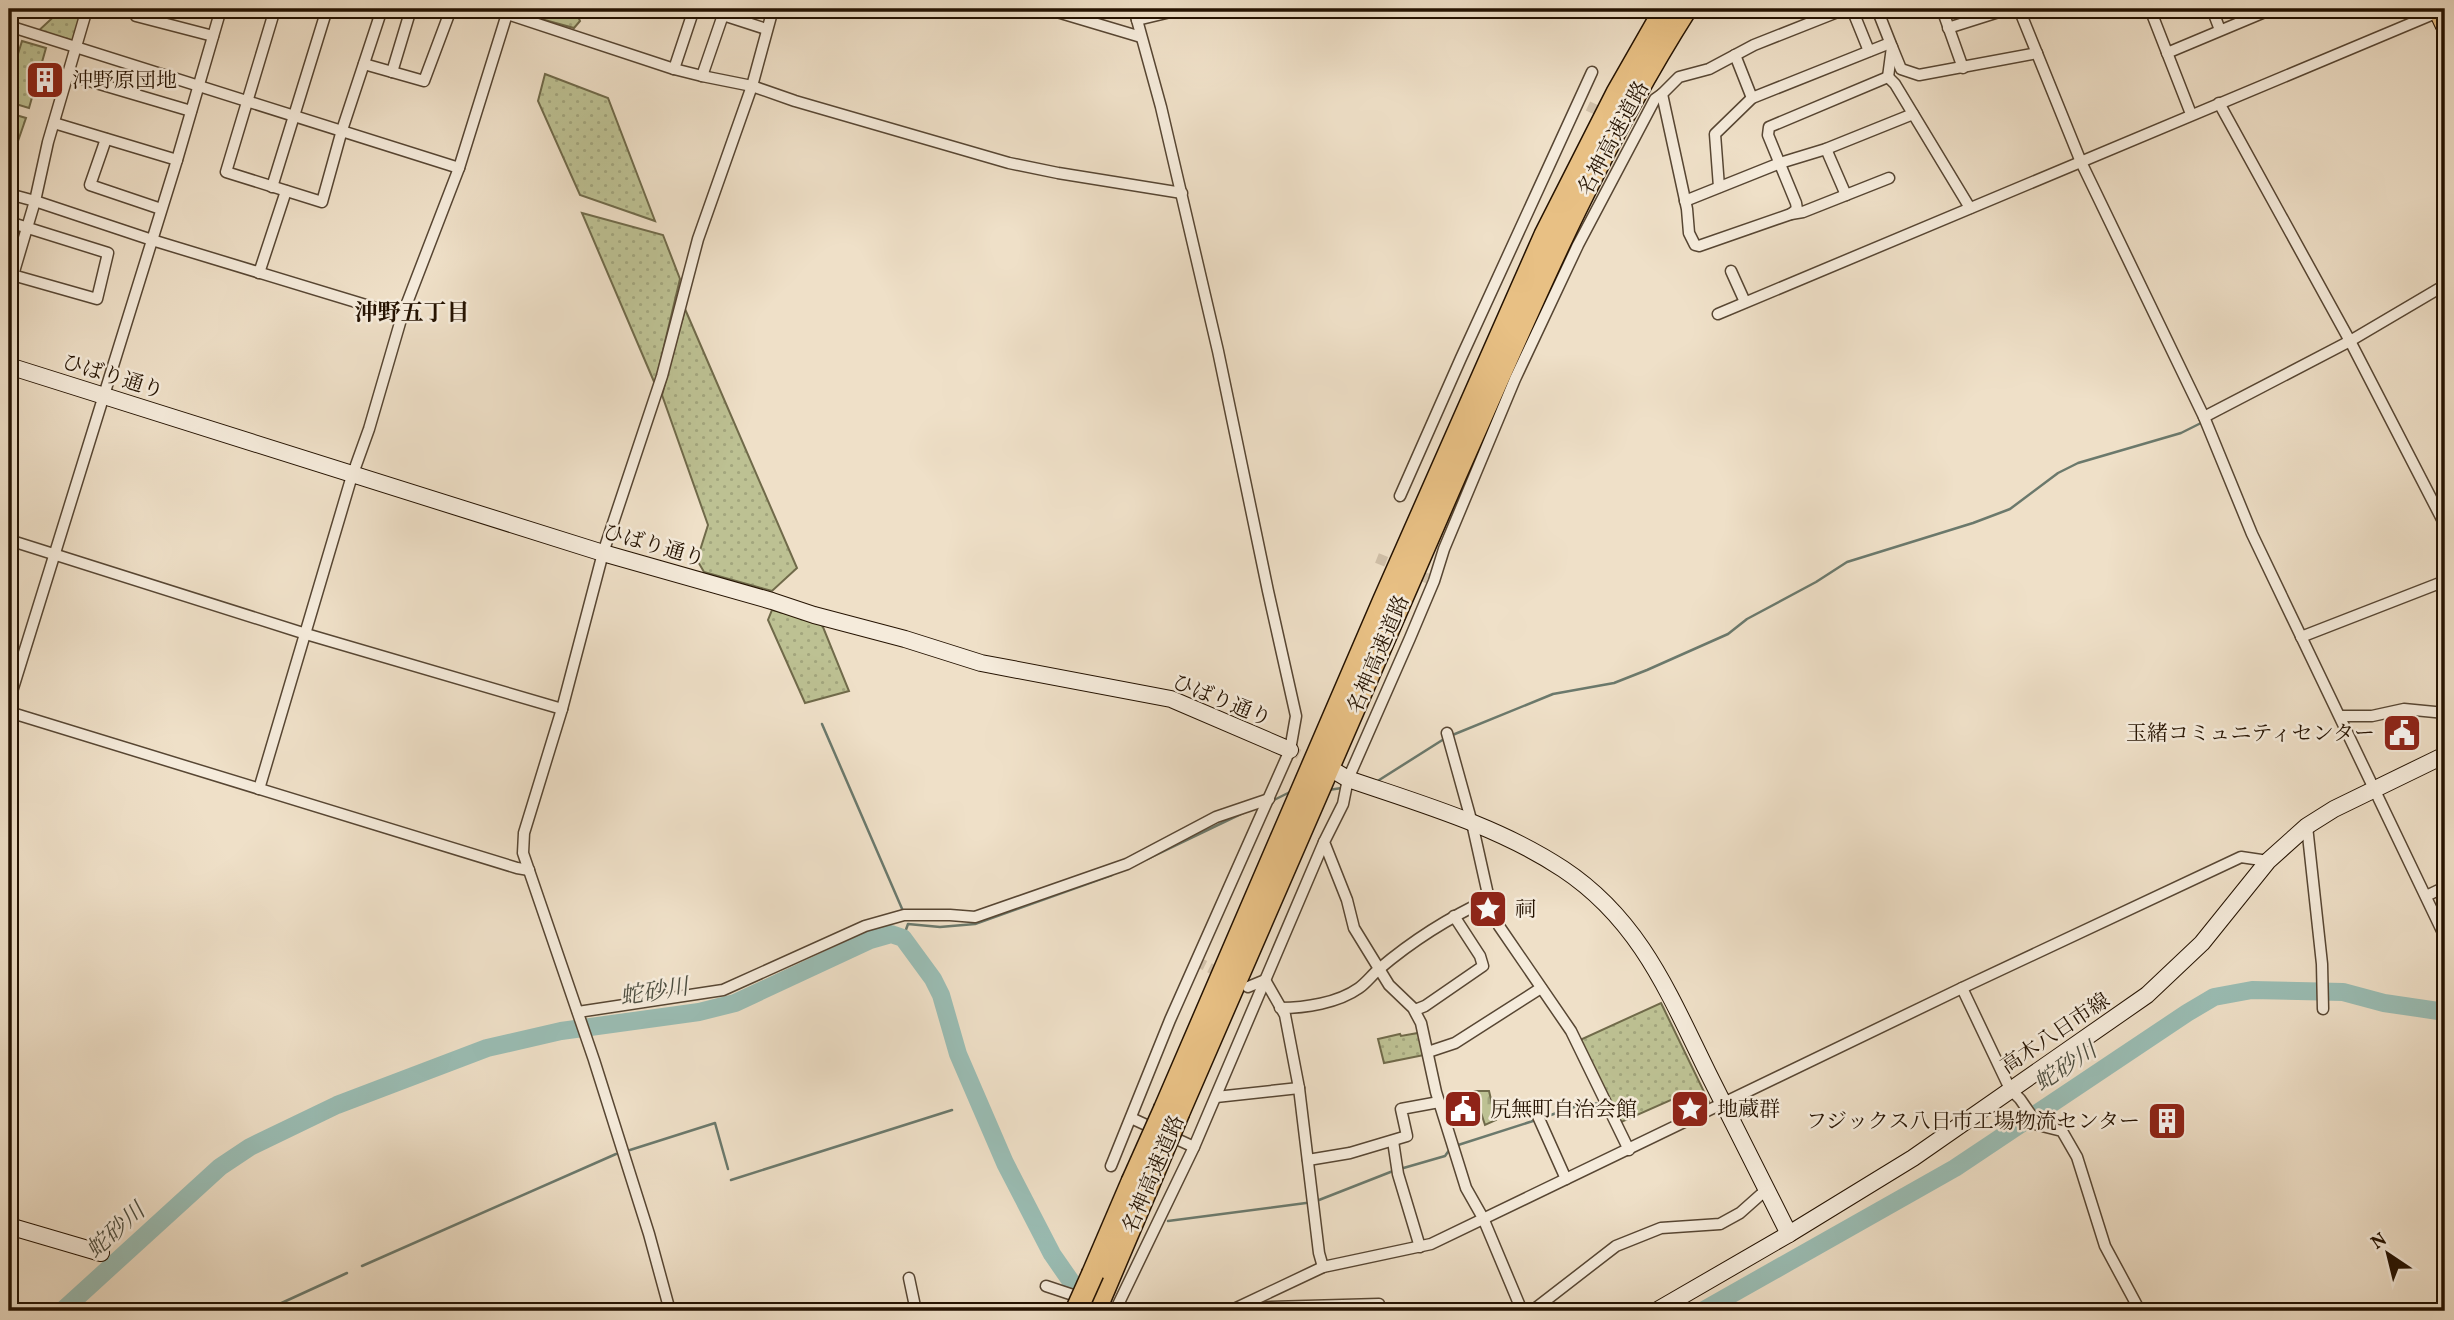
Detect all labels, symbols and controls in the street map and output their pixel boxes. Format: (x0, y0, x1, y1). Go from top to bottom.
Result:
building icon: 沖野原団地 (24, 59, 66, 101)
place label: 沖野原団地 (72, 67, 177, 96)
street label: 名神高速道路 (1572, 76, 1657, 201)
district label: 沖野五丁目 (355, 298, 470, 330)
street label: ひばり通り (58, 348, 167, 407)
street label: ひばり通り (599, 518, 708, 575)
street label: 名神高速道路 (1341, 591, 1417, 718)
street label: ひばり通り (1167, 668, 1276, 735)
public building icon: 玉緒コミュニティセンター (2381, 712, 2423, 754)
place label: 玉緒コミュニティセンター (2126, 720, 2375, 749)
place icon: 祠 (1467, 888, 1509, 930)
place label: 祠 (1515, 896, 1536, 925)
water label: 蛇砂川 (618, 971, 694, 1014)
street label: 高木八日市線 (1996, 987, 2116, 1081)
water label: 蛇砂川 (2028, 1034, 2106, 1100)
public building icon: 尻無町自治会館 (1442, 1088, 1484, 1130)
place icon: 地蔵群 (1669, 1088, 1711, 1130)
place label: 尻無町自治会館 (1490, 1096, 1637, 1125)
place label: 地蔵群 (1717, 1096, 1780, 1125)
building icon: フジックス八日市工場物流センター (2146, 1100, 2188, 1142)
place label: フジックス八日市工場物流センター (1806, 1108, 2140, 1137)
street label: 名神高速道路 (1116, 1111, 1192, 1238)
water label: 蛇砂川 (80, 1195, 155, 1266)
north arrow (2352, 1218, 2422, 1288)
text: N (2366, 1227, 2393, 1256)

